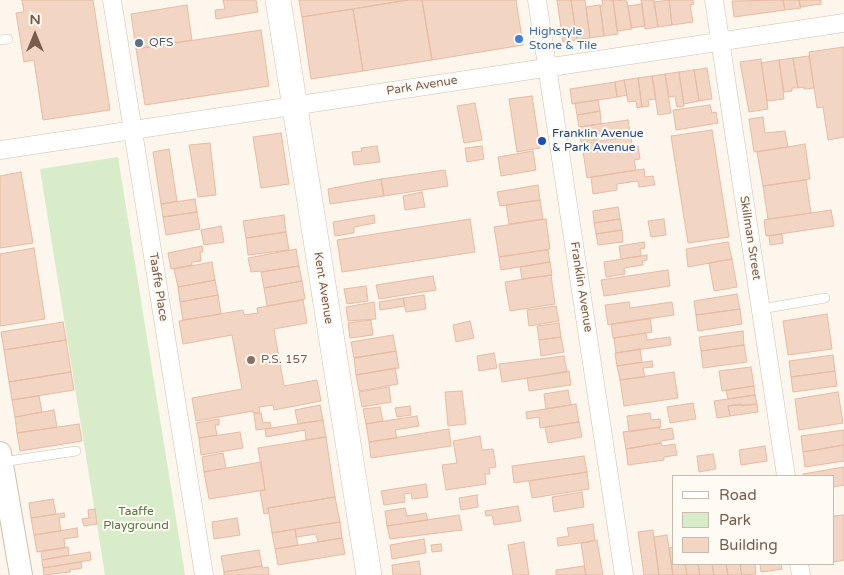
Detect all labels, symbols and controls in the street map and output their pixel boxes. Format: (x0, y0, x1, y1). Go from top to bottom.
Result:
north arrow (10, 10, 60, 60)
text: N (29, 11, 41, 28)
place label: Highstyle Stone & Tile (529, 25, 597, 53)
marker: Highstyle Stone & Tile (513, 33, 525, 45)
place label: QFS (149, 36, 173, 50)
marker: QFS (133, 37, 145, 49)
street label: Park Avenue (385, 73, 459, 99)
place label: Franklin Avenue & Park Avenue (552, 127, 644, 155)
marker: Franklin Avenue & Park Avenue (536, 135, 548, 147)
street label: Skillman Street (736, 195, 764, 281)
street label: Franklin Avenue (567, 241, 595, 333)
street label: Kent Avenue (310, 251, 336, 325)
street label: Taaffe Place (145, 252, 171, 322)
place label: P.S. 157 (261, 353, 307, 367)
marker: P.S. 157 (245, 354, 257, 366)
legend (672, 475, 834, 565)
text: Road (719, 486, 757, 504)
park label: Taaffe Playground (103, 505, 169, 533)
text: Park (719, 511, 751, 529)
text: Building (719, 536, 778, 554)

